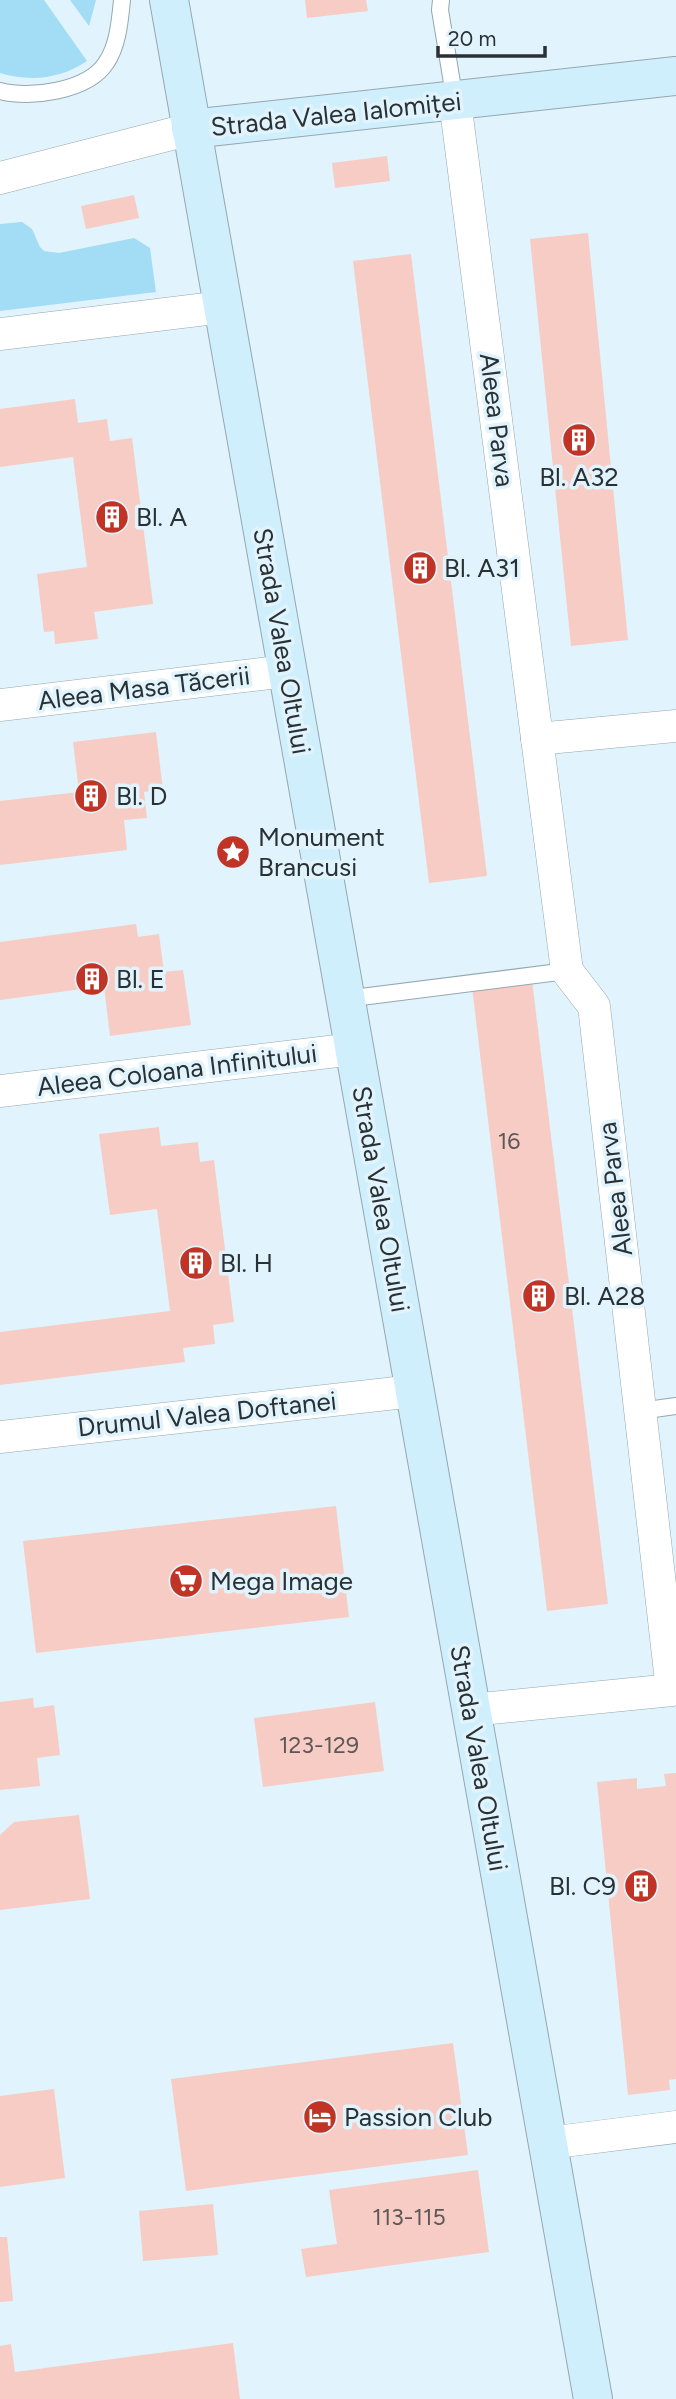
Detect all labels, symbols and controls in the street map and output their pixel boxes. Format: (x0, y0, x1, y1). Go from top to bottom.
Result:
scale bar (438, 14, 545, 58)
text: 20 m (448, 26, 496, 51)
street label: Strada Valea Ialomiței (209, 85, 463, 143)
street label: Aleea Parva (473, 351, 521, 489)
building icon: Bl. A32 (560, 421, 598, 459)
place label: Bl. A32 (539, 461, 619, 493)
building icon: Bl. A (93, 498, 131, 536)
place label: Bl. A (136, 501, 187, 533)
street label: Strada Valea Oltului (246, 525, 318, 757)
building icon: Bl. A31 (401, 549, 439, 587)
place label: Bl. A31 (444, 552, 520, 584)
street label: Aleea Masa Tăcerii (36, 659, 252, 717)
building icon: Bl. D (72, 777, 110, 815)
place label: Bl. D (116, 780, 167, 812)
place label: Monument Brancusi (258, 821, 385, 883)
place icon: Monument Brancusi (214, 833, 252, 871)
building icon: Bl. E (73, 960, 111, 998)
place label: Bl. E (116, 963, 165, 995)
street label: Aleea Coloana Infinitului (35, 1037, 319, 1103)
street label: Strada Valea Oltului (345, 1083, 417, 1315)
street label: Aleea Parva (591, 1120, 639, 1258)
house number: 16 (498, 1127, 520, 1155)
building icon: Bl. H (177, 1244, 215, 1282)
place label: Bl. H (220, 1247, 273, 1279)
building icon: Bl. A28 (520, 1277, 558, 1315)
place label: Bl. A28 (564, 1280, 646, 1312)
street label: Drumul Valea Doftanei (76, 1384, 338, 1444)
supermarket icon: Mega Image (167, 1562, 205, 1600)
place label: Mega Image (210, 1565, 353, 1597)
street label: Strada Valea Oltului (443, 1642, 515, 1874)
house number: 123-129 (279, 1731, 359, 1759)
building icon: Bl. C9 (622, 1867, 660, 1905)
place label: Bl. C9 (549, 1870, 616, 1902)
hotel icon: Passion Club (301, 2098, 339, 2136)
place label: Passion Club (344, 2101, 493, 2133)
house number: 113-115 (372, 2203, 446, 2231)

